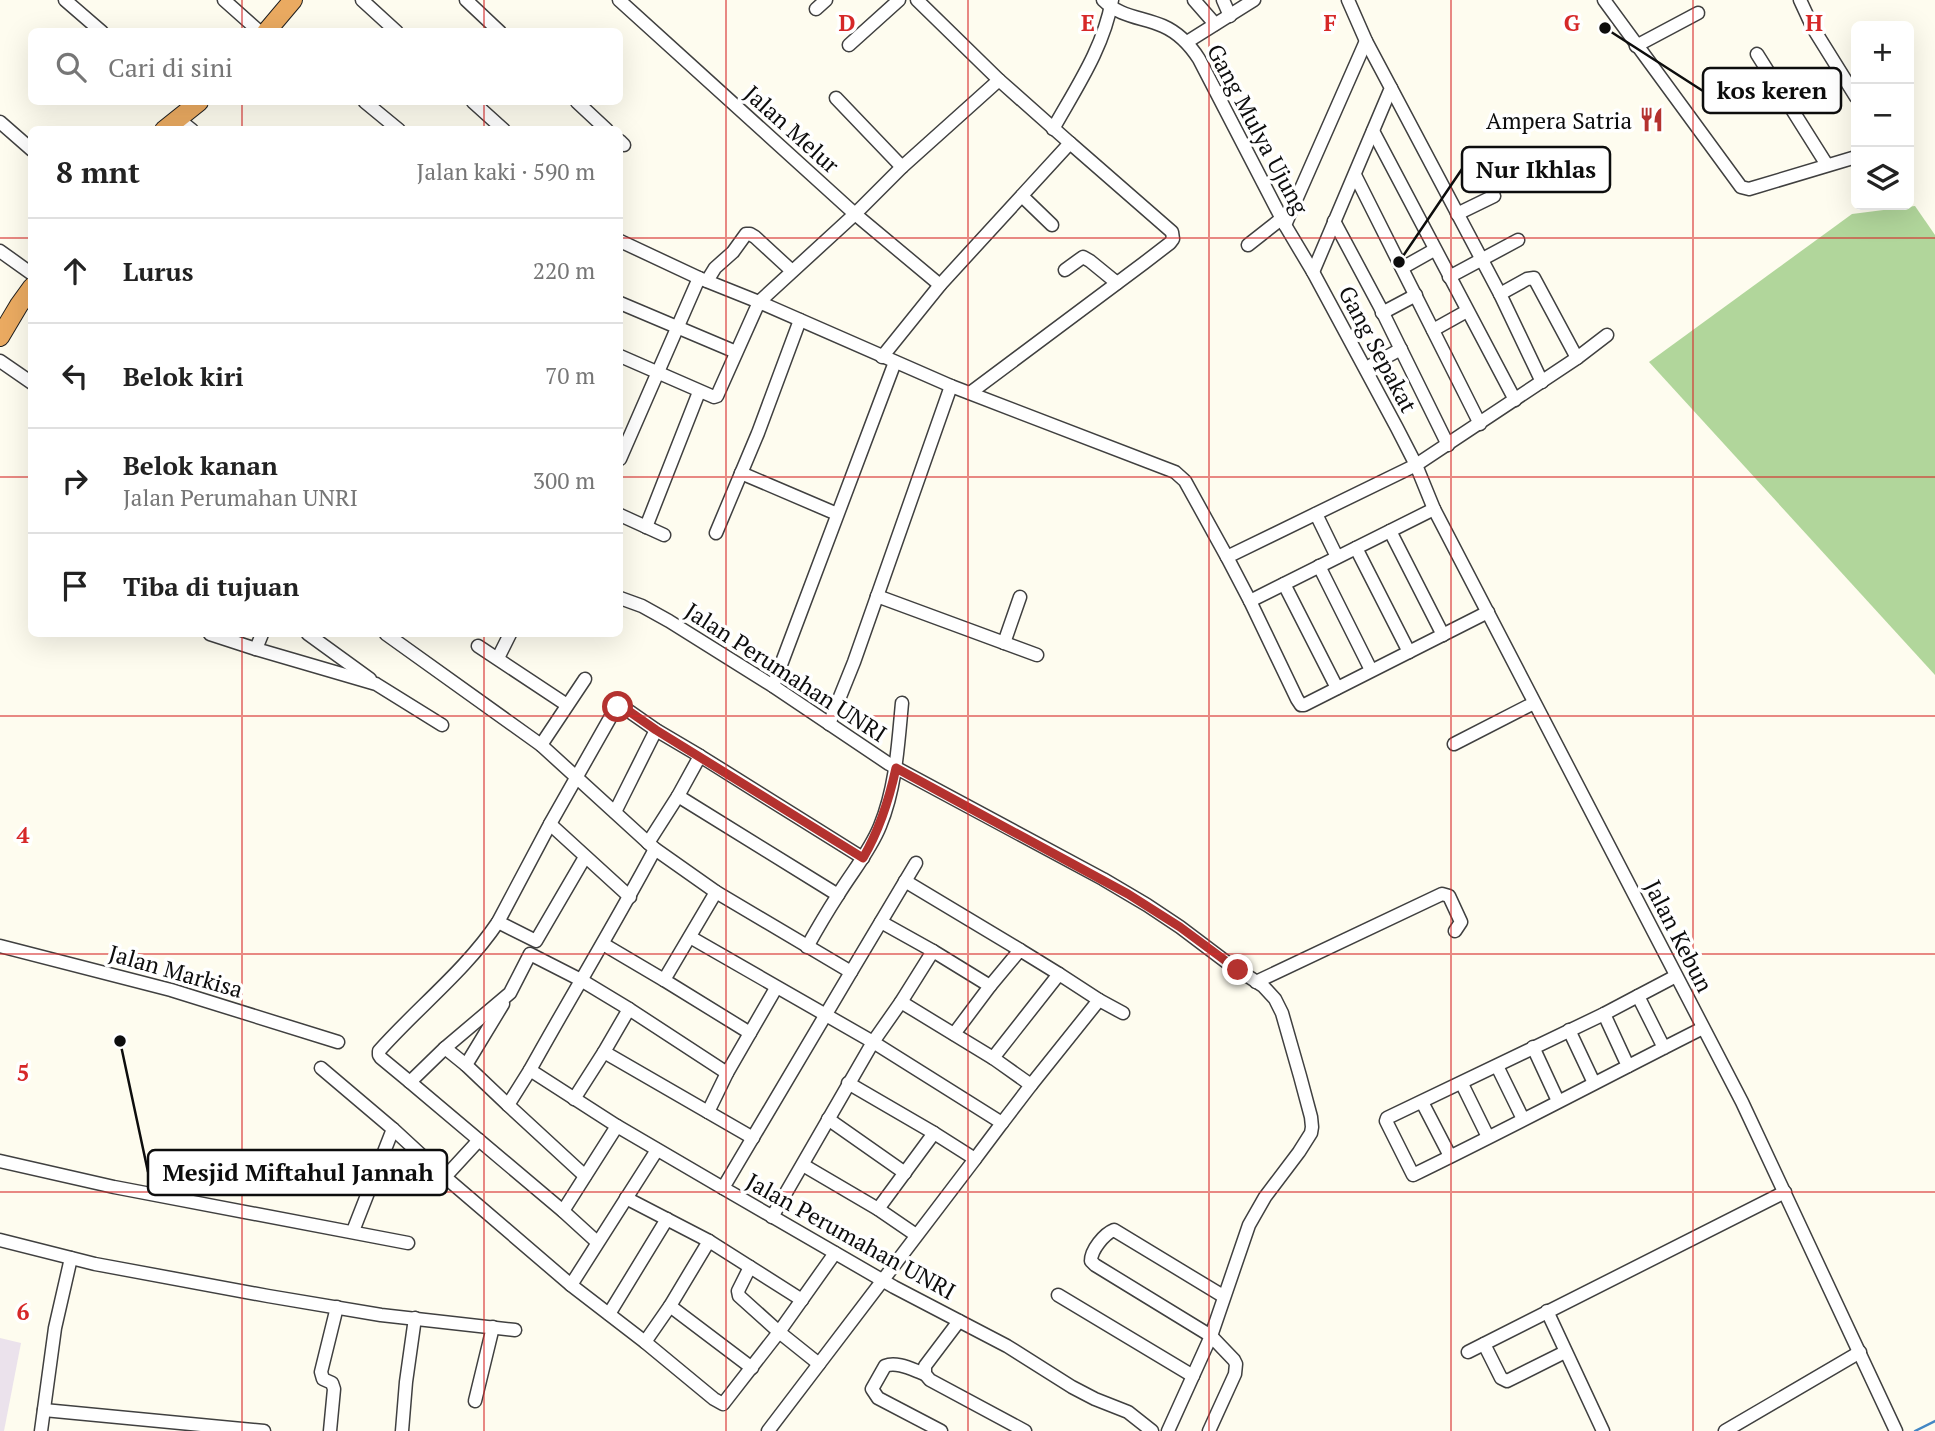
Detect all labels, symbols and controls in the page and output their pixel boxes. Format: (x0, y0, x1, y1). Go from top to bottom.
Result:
text: D (839, 7, 856, 38)
text: E (1081, 7, 1095, 38)
text: F (1323, 7, 1337, 38)
text: G (1564, 7, 1581, 38)
text: H (1805, 7, 1823, 38)
map controls (1851, 21, 1914, 210)
button: + (1851, 21, 1914, 84)
search box (28, 28, 623, 105)
street label: Gang Mulya Ujung (1200, 38, 1316, 220)
icon: search (52, 48, 90, 86)
text: Cari di sini (108, 50, 233, 84)
callout: kos keren (1703, 68, 1841, 113)
text: kos keren (1717, 74, 1828, 106)
street label: Jalan Melur (738, 78, 846, 180)
button: − (1851, 84, 1914, 147)
place label: Ampera Satria (1486, 105, 1632, 136)
restaurant icon: Ampera Satria (1638, 106, 1666, 134)
callout: Nur Ikhlas (1462, 147, 1610, 192)
button: layers (1851, 147, 1914, 210)
text: 8 mnt (56, 152, 140, 192)
text: Nur Ikhlas (1476, 153, 1596, 185)
text: Jalan kaki · 590 m (417, 156, 595, 187)
icon: ahead (56, 252, 94, 290)
text: Lurus (123, 254, 193, 288)
text: 220 m (533, 255, 595, 286)
street label: Gang Sepakat (1332, 280, 1425, 418)
icon: left (56, 357, 94, 395)
text: Belok kiri (123, 359, 244, 393)
text: 70 m (545, 360, 595, 391)
text: Belok kanan (123, 448, 278, 482)
icon: right (56, 462, 94, 500)
text: 300 m (533, 465, 595, 496)
text: Jalan Perumahan UNRI (123, 482, 358, 513)
icon: arrive (56, 567, 94, 605)
text: Tiba di tujuan (123, 569, 299, 603)
street label: Jalan Perumahan UNRI (679, 595, 893, 749)
route start (602, 691, 633, 722)
text: 4 (17, 819, 30, 850)
street label: Jalan Kebun (1637, 875, 1721, 998)
street label: Jalan Markisa (105, 937, 247, 1005)
route end (1222, 954, 1253, 985)
text: 5 (17, 1057, 30, 1088)
callout: Mesjid Miftahul Jannah (148, 1150, 447, 1195)
text: Mesjid Miftahul Jannah (162, 1156, 434, 1188)
street label: Jalan Perumahan UNRI (741, 1166, 961, 1306)
text: 6 (17, 1296, 30, 1327)

